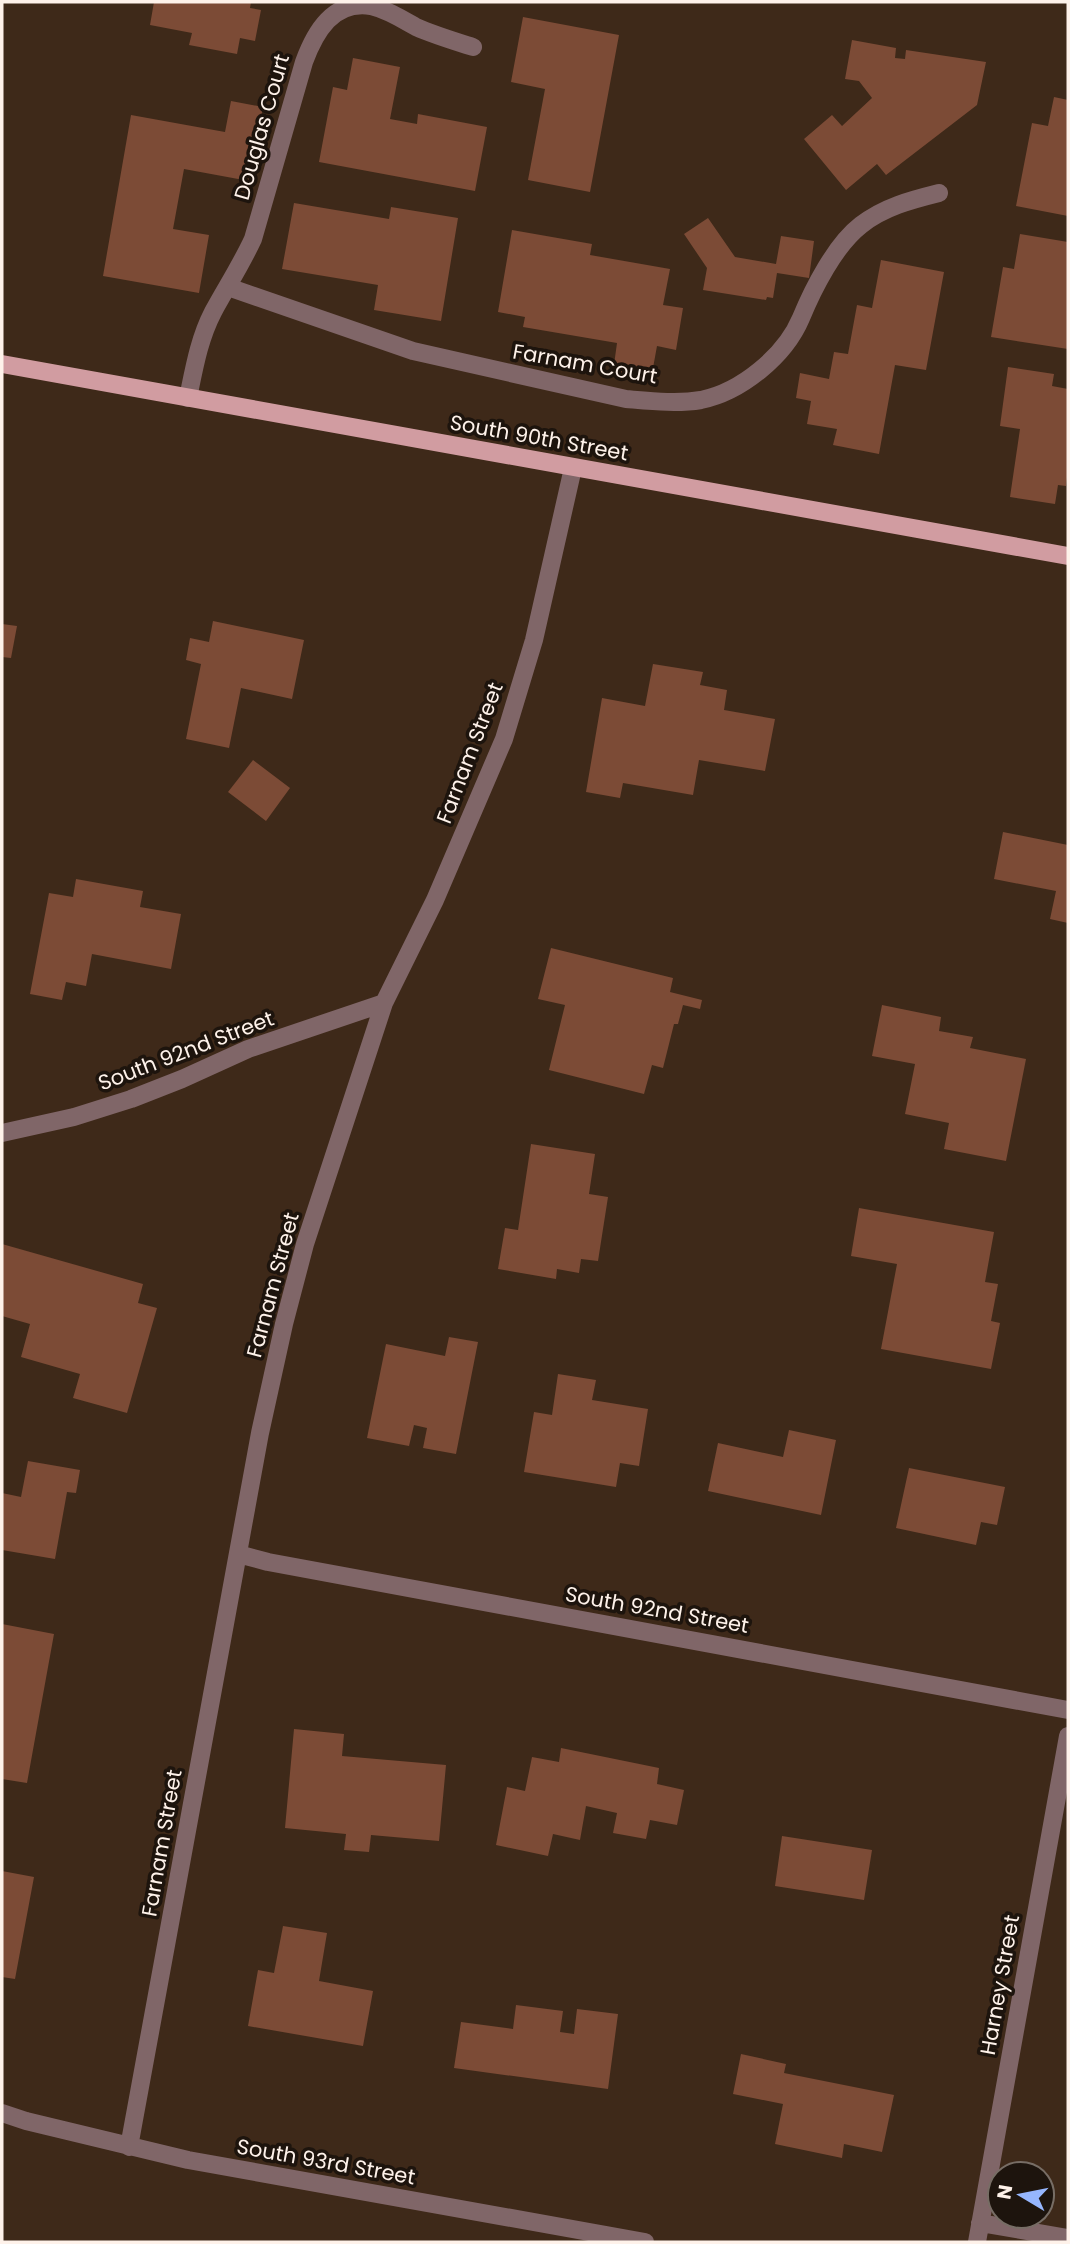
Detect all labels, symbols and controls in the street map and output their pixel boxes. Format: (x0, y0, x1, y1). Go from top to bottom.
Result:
street label: Douglas Court (227, 51, 296, 203)
street label: Farnam Court (511, 337, 660, 390)
street label: South 90th Street (448, 408, 630, 467)
street label: Farnam Street (429, 678, 510, 828)
street label: South 92nd Street (94, 1004, 278, 1097)
street label: Farnam Street (239, 1209, 306, 1361)
street label: South 92nd Street (563, 1579, 751, 1640)
street label: Farnam Street (134, 1767, 189, 1919)
street label: Harney Street (973, 1912, 1026, 2057)
street label: South 93rd Street (235, 2132, 418, 2191)
north arrow (986, 2160, 1056, 2230)
text: N (990, 2183, 1019, 2202)

